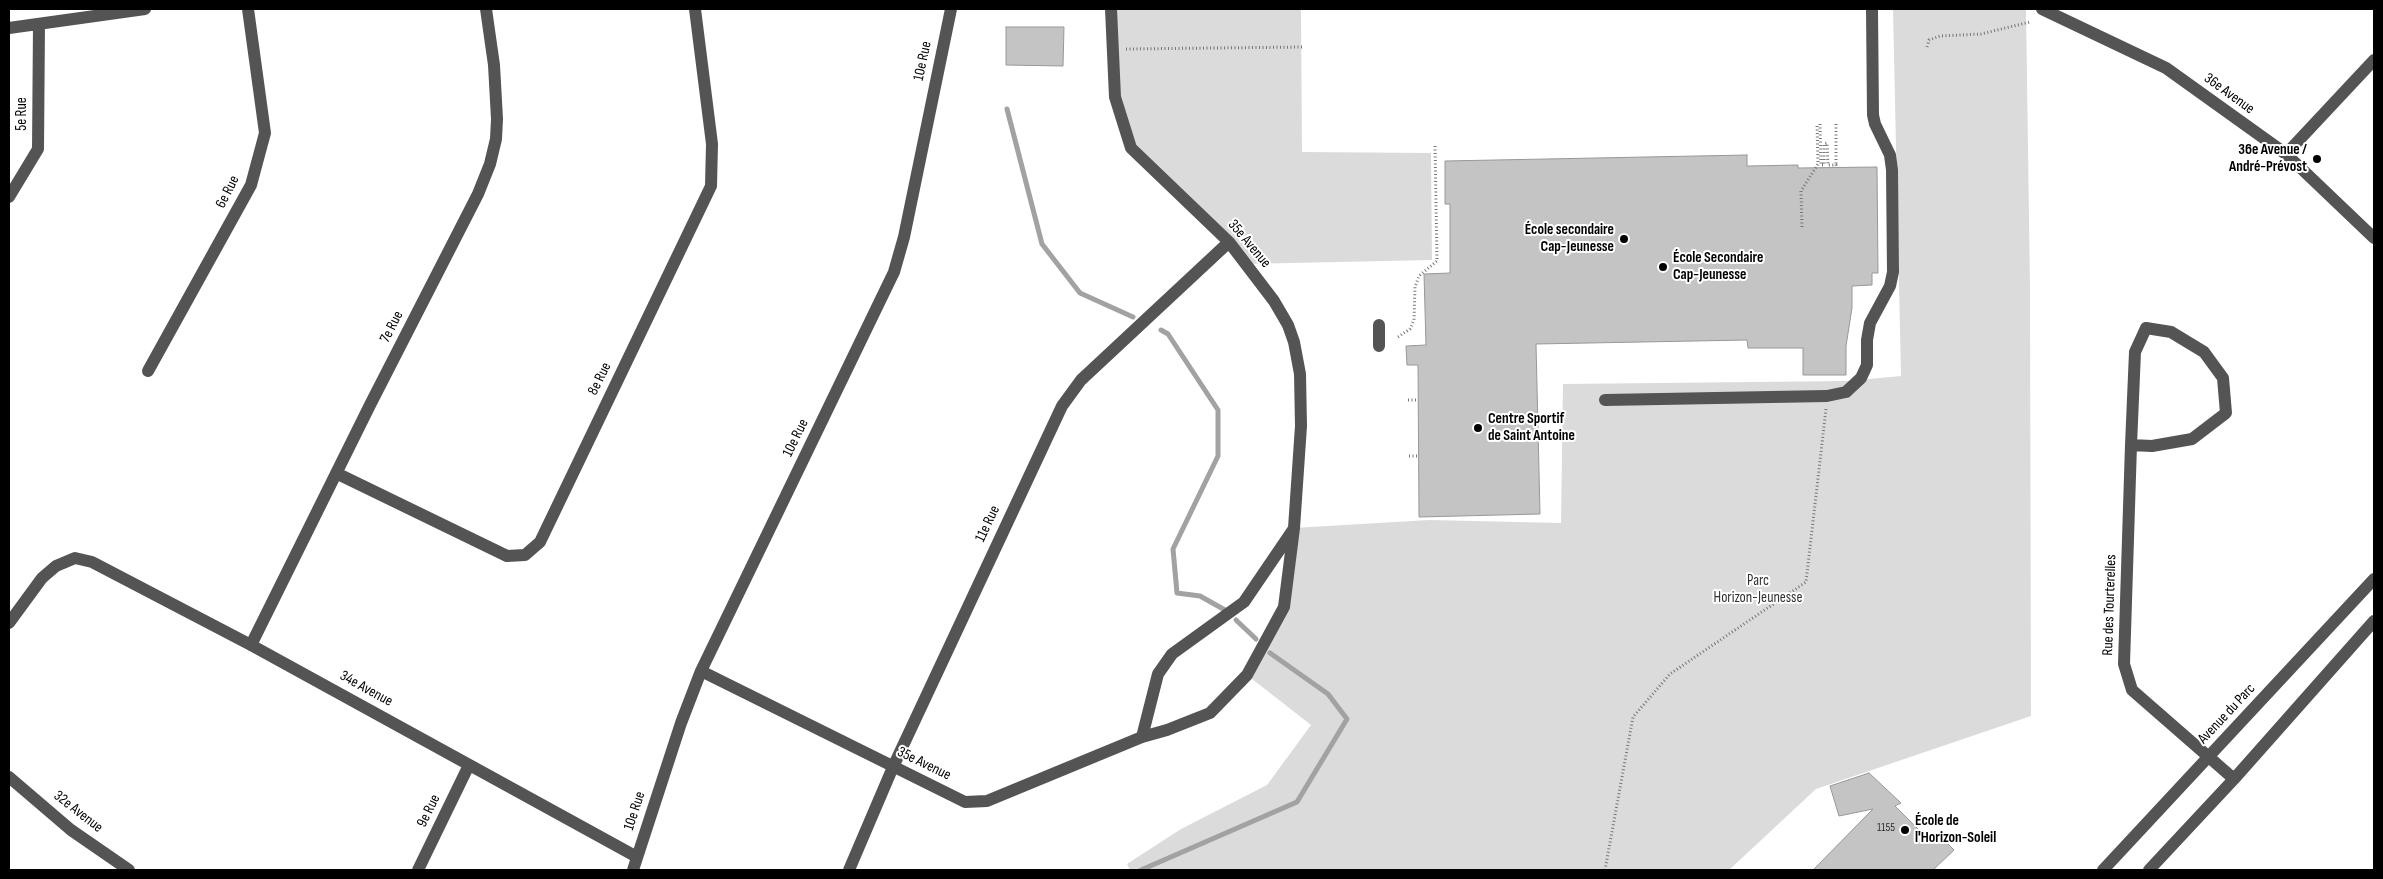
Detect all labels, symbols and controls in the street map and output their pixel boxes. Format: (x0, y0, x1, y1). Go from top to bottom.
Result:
street label: 10e Rue (910, 40, 936, 82)
street label: 36e Avenue (2200, 70, 2258, 118)
street label: 5e Rue (13, 97, 31, 131)
place label: 36e Avenue / André-Prévost (2229, 141, 2307, 176)
marker: 36e Avenue / André-Prévost (2311, 153, 2323, 165)
street label: 6e Rue (212, 173, 244, 211)
street label: 35e Avenue (1224, 216, 1274, 272)
place label: École secondaire Cap-Jeunesse (1525, 221, 1614, 256)
marker: École secondaire Cap-Jeunesse (1618, 233, 1630, 245)
place label: École Secondaire Cap-Jeunesse (1673, 249, 1763, 284)
marker: École Secondaire Cap-Jeunesse (1657, 261, 1669, 273)
street label: 7e Rue (376, 308, 408, 346)
street label: 8e Rue (584, 360, 616, 398)
place label: Centre Sportif de Saint Antoine (1488, 410, 1575, 445)
street label: 10e Rue (779, 416, 813, 460)
marker: Centre Sportif de Saint Antoine (1472, 422, 1484, 434)
street label: 11e Rue (972, 503, 1004, 545)
street label: Rue des Tourterelles (2099, 554, 2121, 656)
park label: Parc Horizon-Jeunesse (1714, 572, 1802, 607)
street label: 34e Avenue (336, 667, 396, 711)
street label: Avenue du Parc (2195, 680, 2259, 748)
street label: 35e Avenue (894, 743, 954, 785)
street label: 32e Avenue (50, 787, 106, 837)
street label: 10e Rue (620, 789, 650, 833)
street label: 9e Rue (413, 792, 445, 830)
place label: École de l'Horizon-Soleil (1915, 812, 1996, 847)
house number: 1155 (1877, 821, 1895, 835)
marker: École de l'Horizon-Soleil (1899, 824, 1911, 836)

